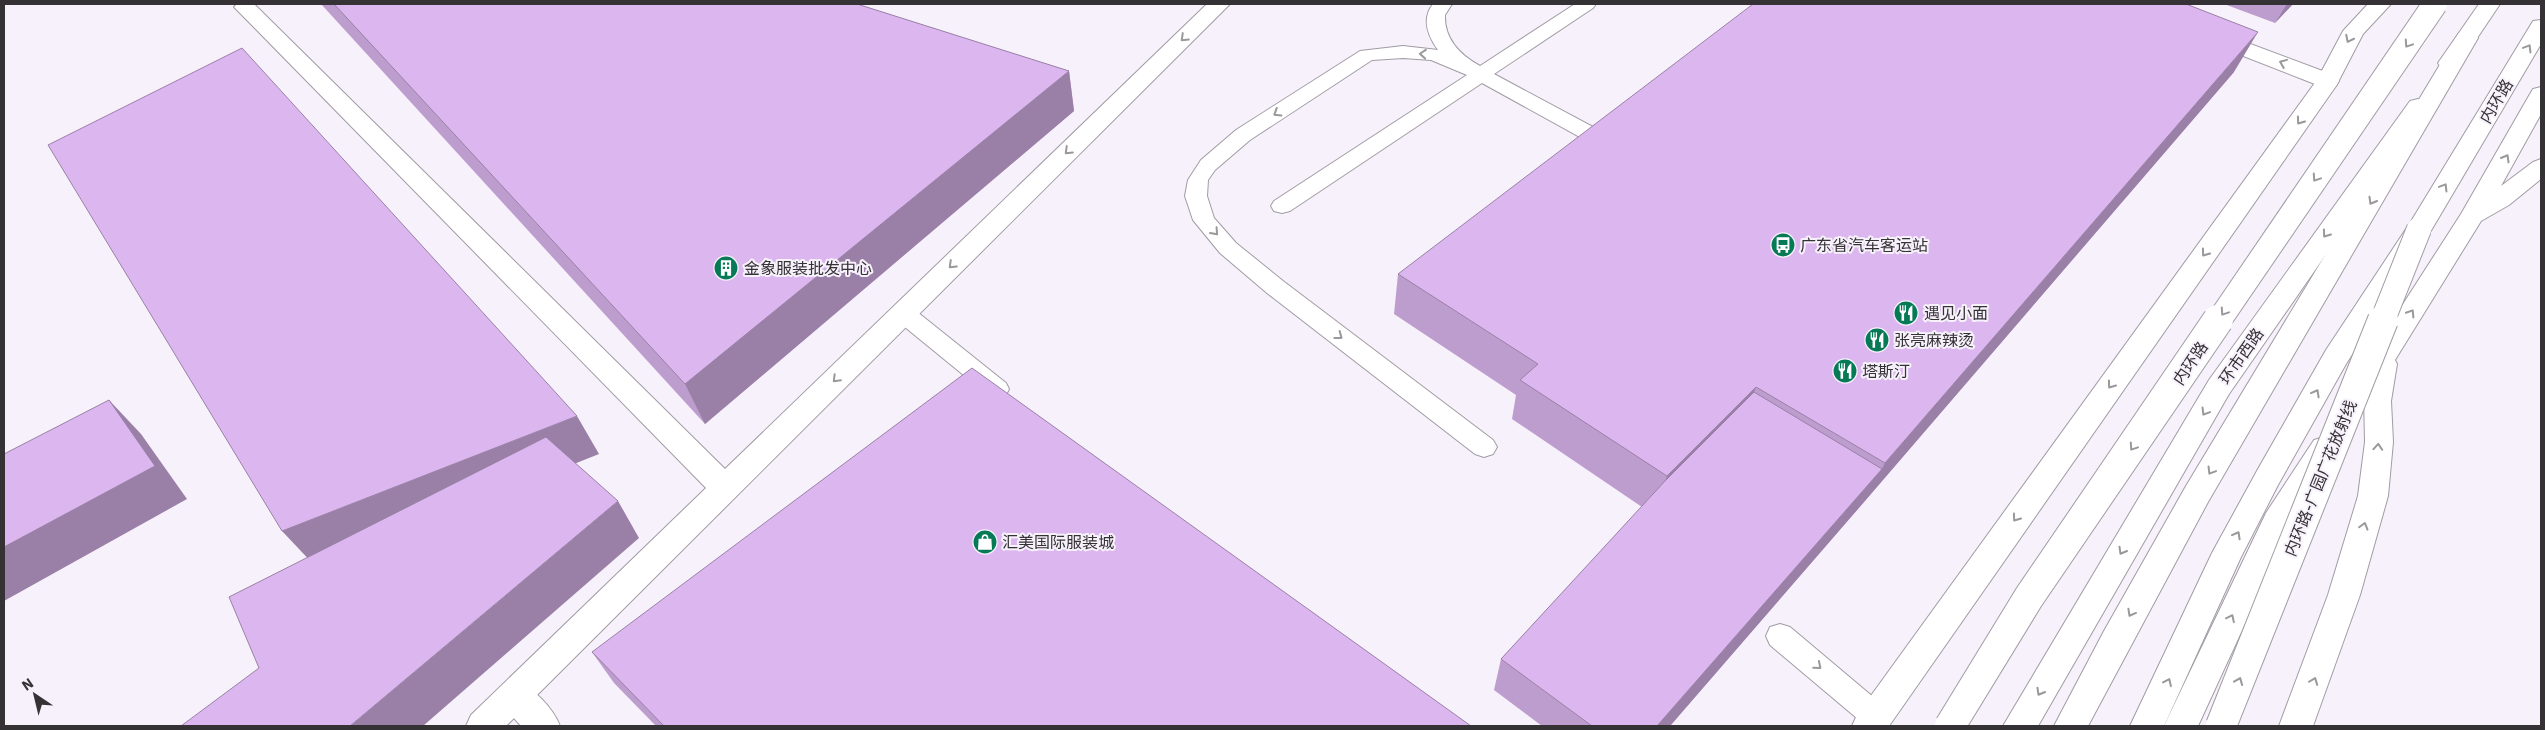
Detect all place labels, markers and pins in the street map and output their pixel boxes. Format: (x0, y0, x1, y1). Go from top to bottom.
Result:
bus stop icon: 广东省汽车客运站 (1770, 232, 1796, 258)
place label: 广东省汽车客运站 (1800, 235, 1928, 255)
building icon: 金象服装批发中心 (713, 255, 739, 281)
place label: 金象服装批发中心 (744, 258, 872, 278)
restaurant icon: 遇见小面 (1893, 300, 1919, 326)
place label: 遇见小面 (1924, 303, 1988, 323)
restaurant icon: 张亮麻辣烫 (1864, 327, 1890, 353)
place label: 张亮麻辣烫 (1894, 330, 1974, 350)
restaurant icon: 塔斯汀 (1832, 358, 1858, 384)
place label: 塔斯汀 (1862, 361, 1910, 381)
shop icon: 汇美国际服装城 (972, 529, 998, 555)
place label: 汇美国际服装城 (1002, 532, 1114, 552)

